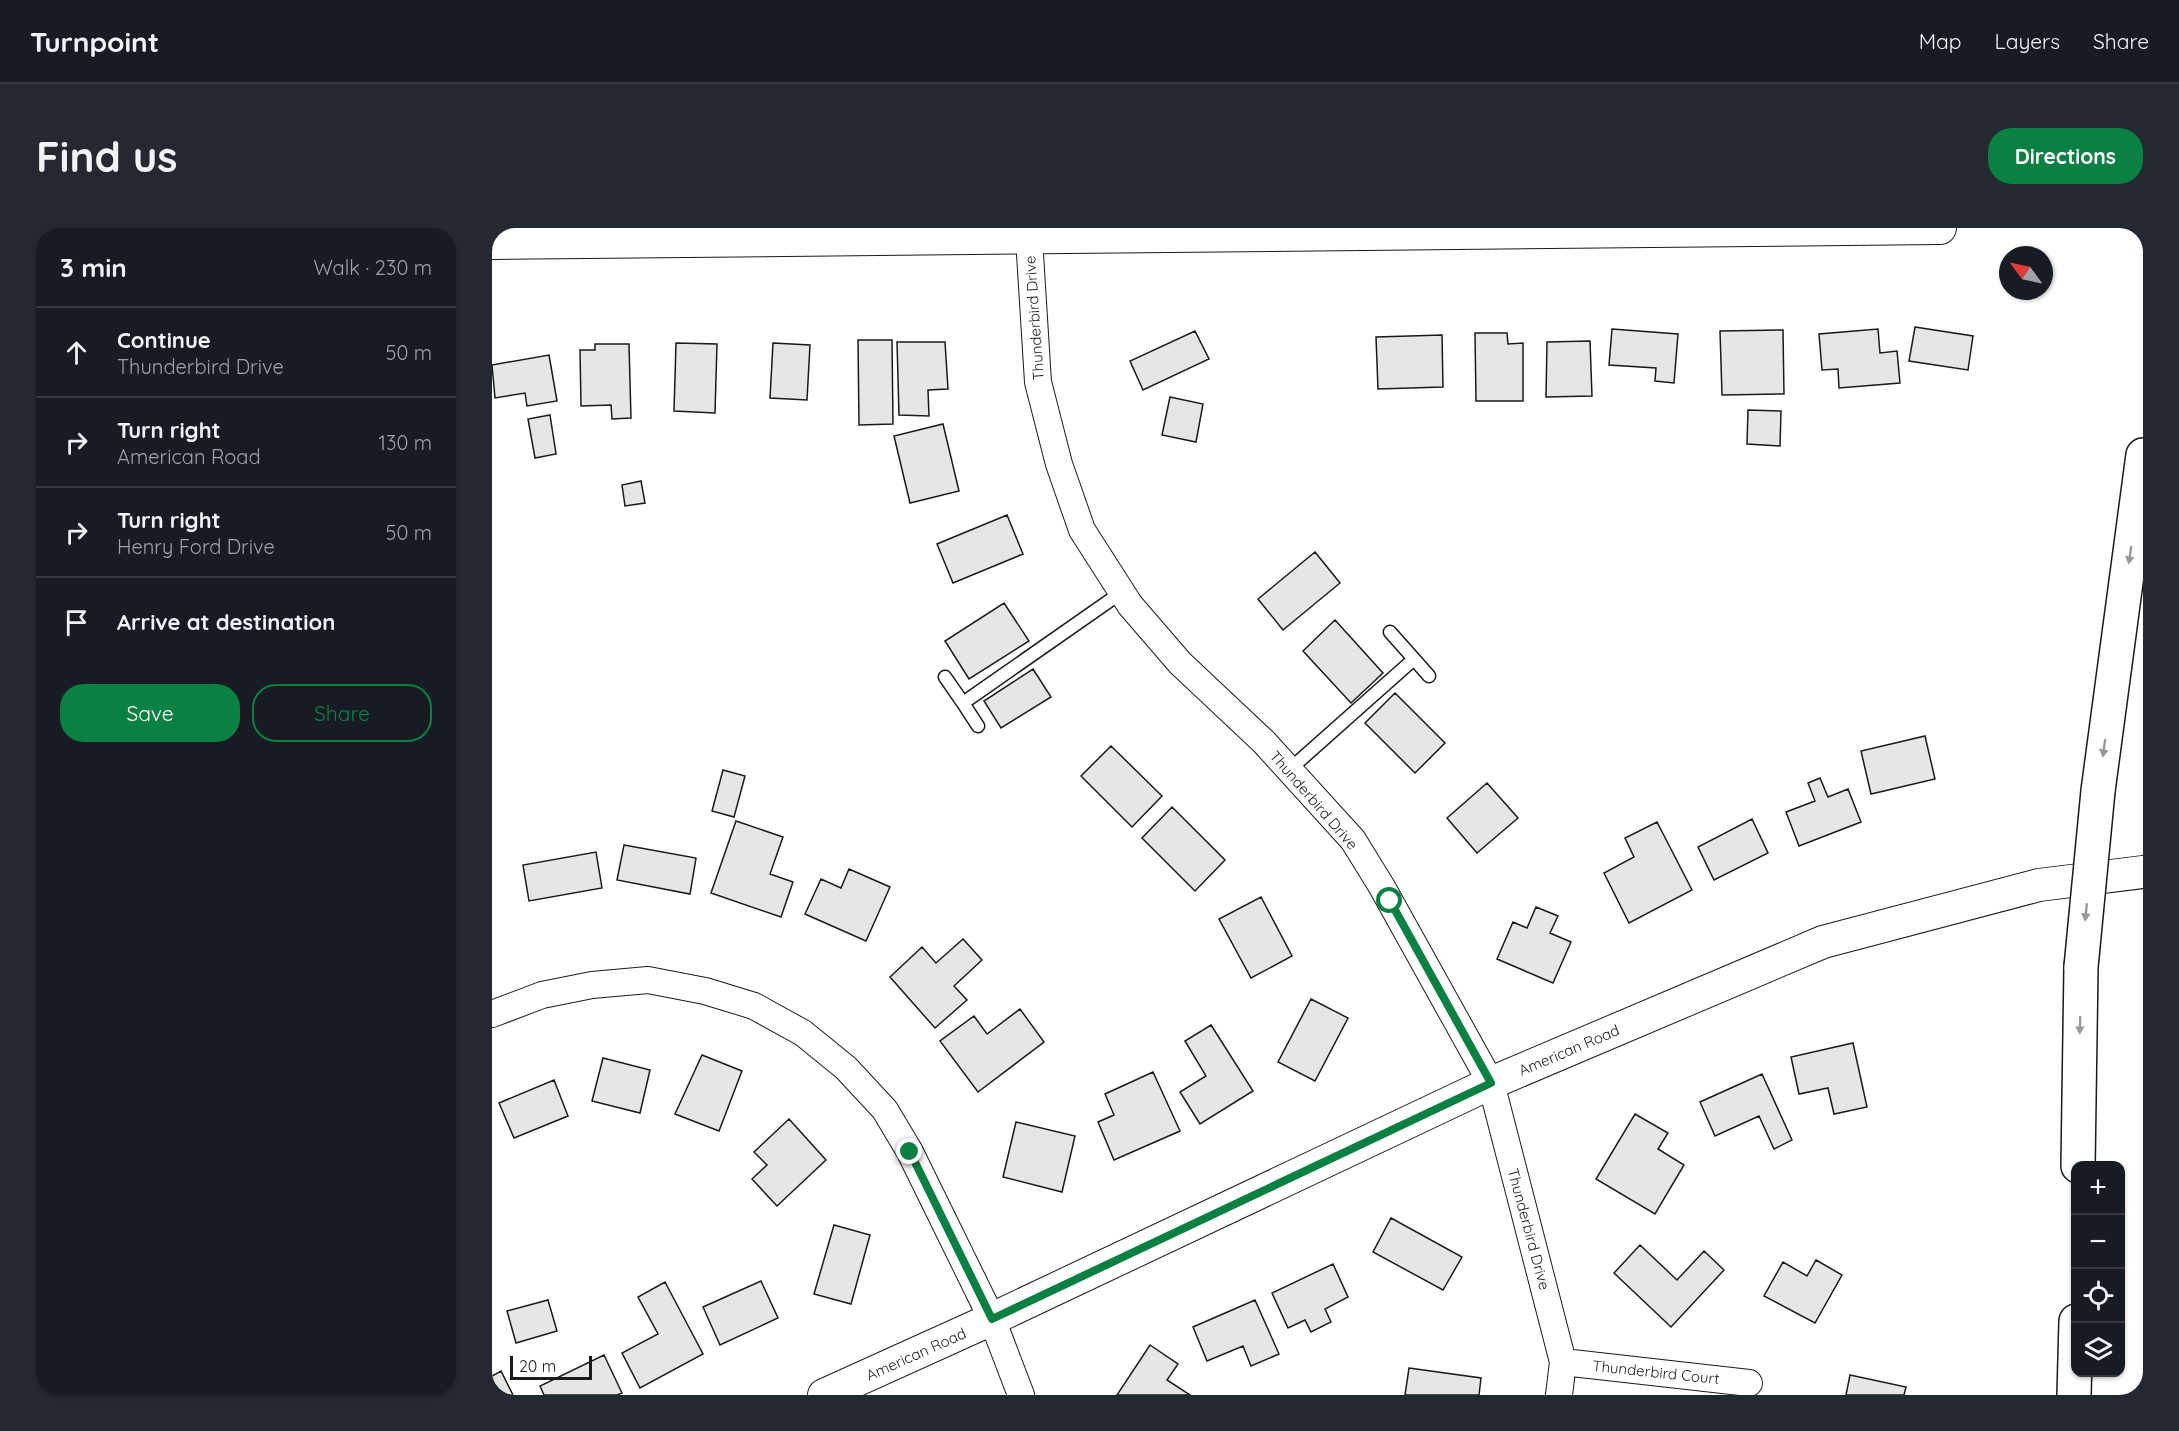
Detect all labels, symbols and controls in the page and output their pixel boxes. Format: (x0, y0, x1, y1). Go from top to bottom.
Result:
text: Turnpoint (30, 24, 159, 59)
text: Map (1919, 28, 1962, 54)
text: Layers (1995, 28, 2060, 54)
text: Share (2093, 28, 2149, 54)
button: Directions (1988, 128, 2143, 184)
text: Find us (36, 130, 178, 183)
north arrow (1999, 246, 2053, 300)
text: 3 min (60, 251, 127, 284)
text: Walk · 230 m (313, 255, 432, 280)
street label: Thunderbird Drive (1020, 255, 1048, 381)
text: Continue (117, 326, 211, 354)
icon: ahead (60, 336, 93, 369)
text: 50 m (386, 340, 432, 365)
text: Thunderbird Drive (117, 354, 284, 379)
text: Turn right (117, 416, 221, 444)
icon: right (60, 426, 93, 459)
text: 130 m (379, 430, 432, 455)
text: American Road (117, 444, 261, 469)
text: Turn right (117, 506, 221, 534)
icon: right (60, 516, 93, 549)
text: 50 m (386, 520, 432, 545)
text: Henry Ford Drive (117, 534, 275, 559)
one-way arrow (2125, 545, 2134, 564)
icon: arrive (60, 606, 93, 639)
text: Arrive at destination (117, 608, 335, 636)
button: Save (60, 684, 240, 742)
button: Share (252, 684, 432, 742)
one-way arrow (2100, 738, 2109, 757)
street label: Thunderbird Drive (1266, 747, 1362, 853)
route start (1376, 887, 1402, 913)
one-way arrow (2081, 903, 2091, 922)
one-way arrow (2075, 1016, 2085, 1035)
street label: American Road (1516, 1020, 1622, 1080)
route end (896, 1138, 922, 1164)
map controls (2071, 1161, 2125, 1377)
button: + (2071, 1161, 2125, 1215)
street label: Thunderbird Drive (1504, 1166, 1554, 1292)
button: − (2071, 1215, 2125, 1269)
button: locate (2071, 1269, 2125, 1323)
street label: American Road (863, 1323, 969, 1385)
button: layers (2071, 1323, 2125, 1377)
scale bar (510, 1353, 592, 1380)
text: 20 m (519, 1356, 556, 1376)
street label: Thunderbird Court (1592, 1356, 1720, 1388)

